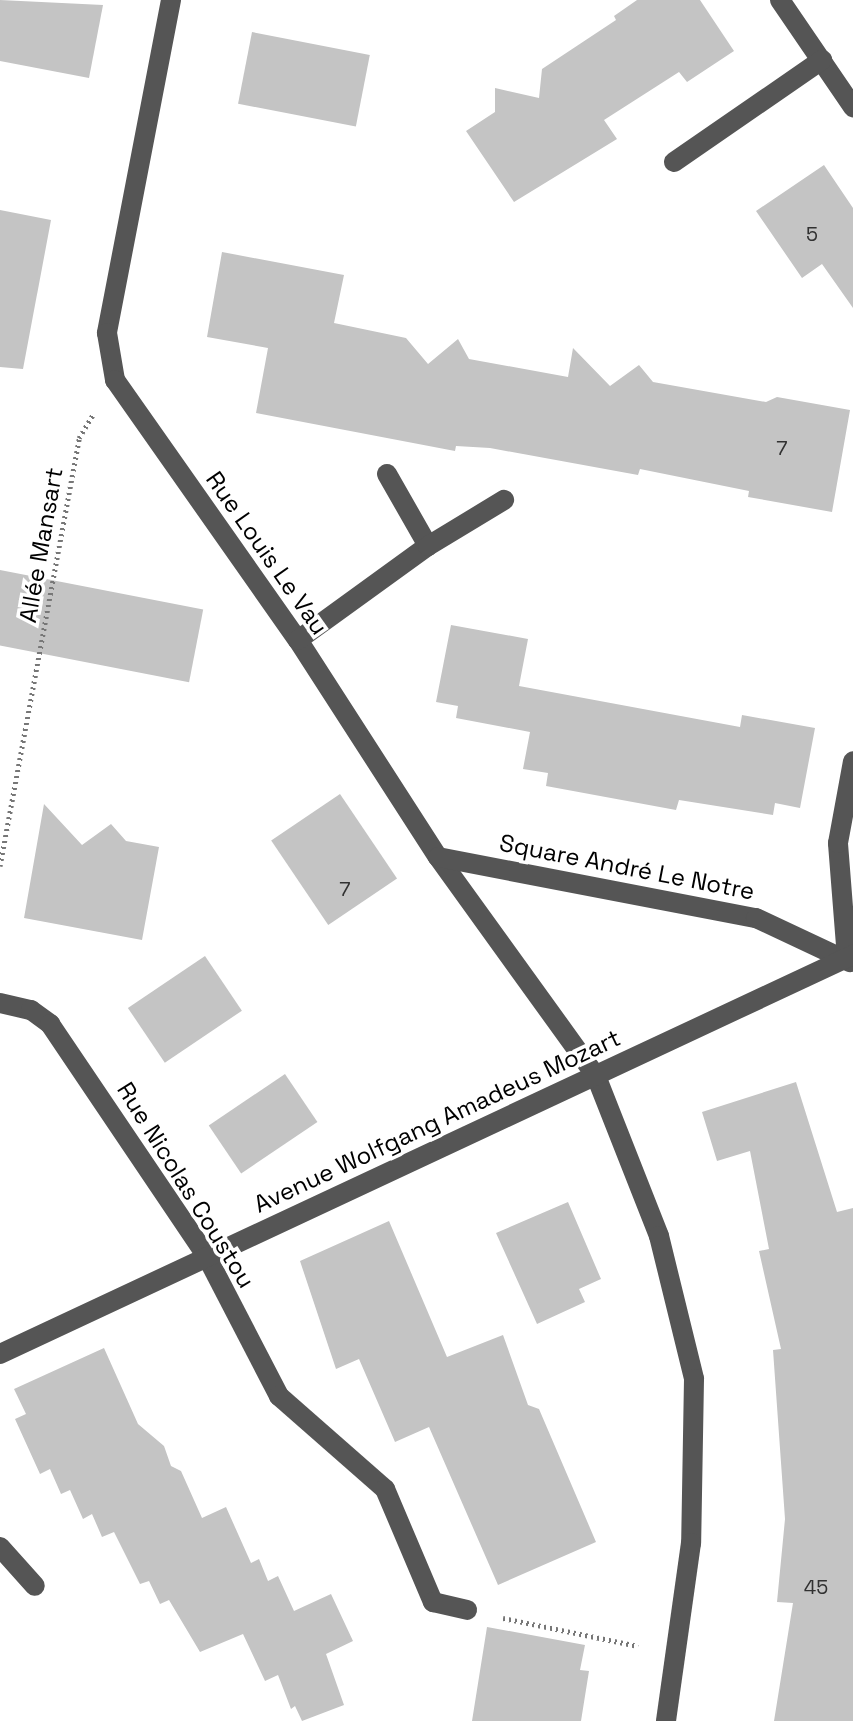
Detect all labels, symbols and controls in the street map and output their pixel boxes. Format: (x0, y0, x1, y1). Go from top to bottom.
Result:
house number: 5 (806, 222, 818, 246)
house number: 7 (776, 436, 788, 460)
street label: Allée Mansart (13, 465, 69, 625)
street label: Rue Louis Le Vau (200, 466, 334, 640)
street label: Square André Le Notre (497, 828, 757, 906)
house number: 7 (339, 877, 351, 901)
street label: Avenue Wolfgang Amadeus Mozart (249, 1023, 625, 1219)
street label: Rue Nicolas Coustou (111, 1077, 261, 1293)
house number: 45 (804, 1575, 828, 1599)

